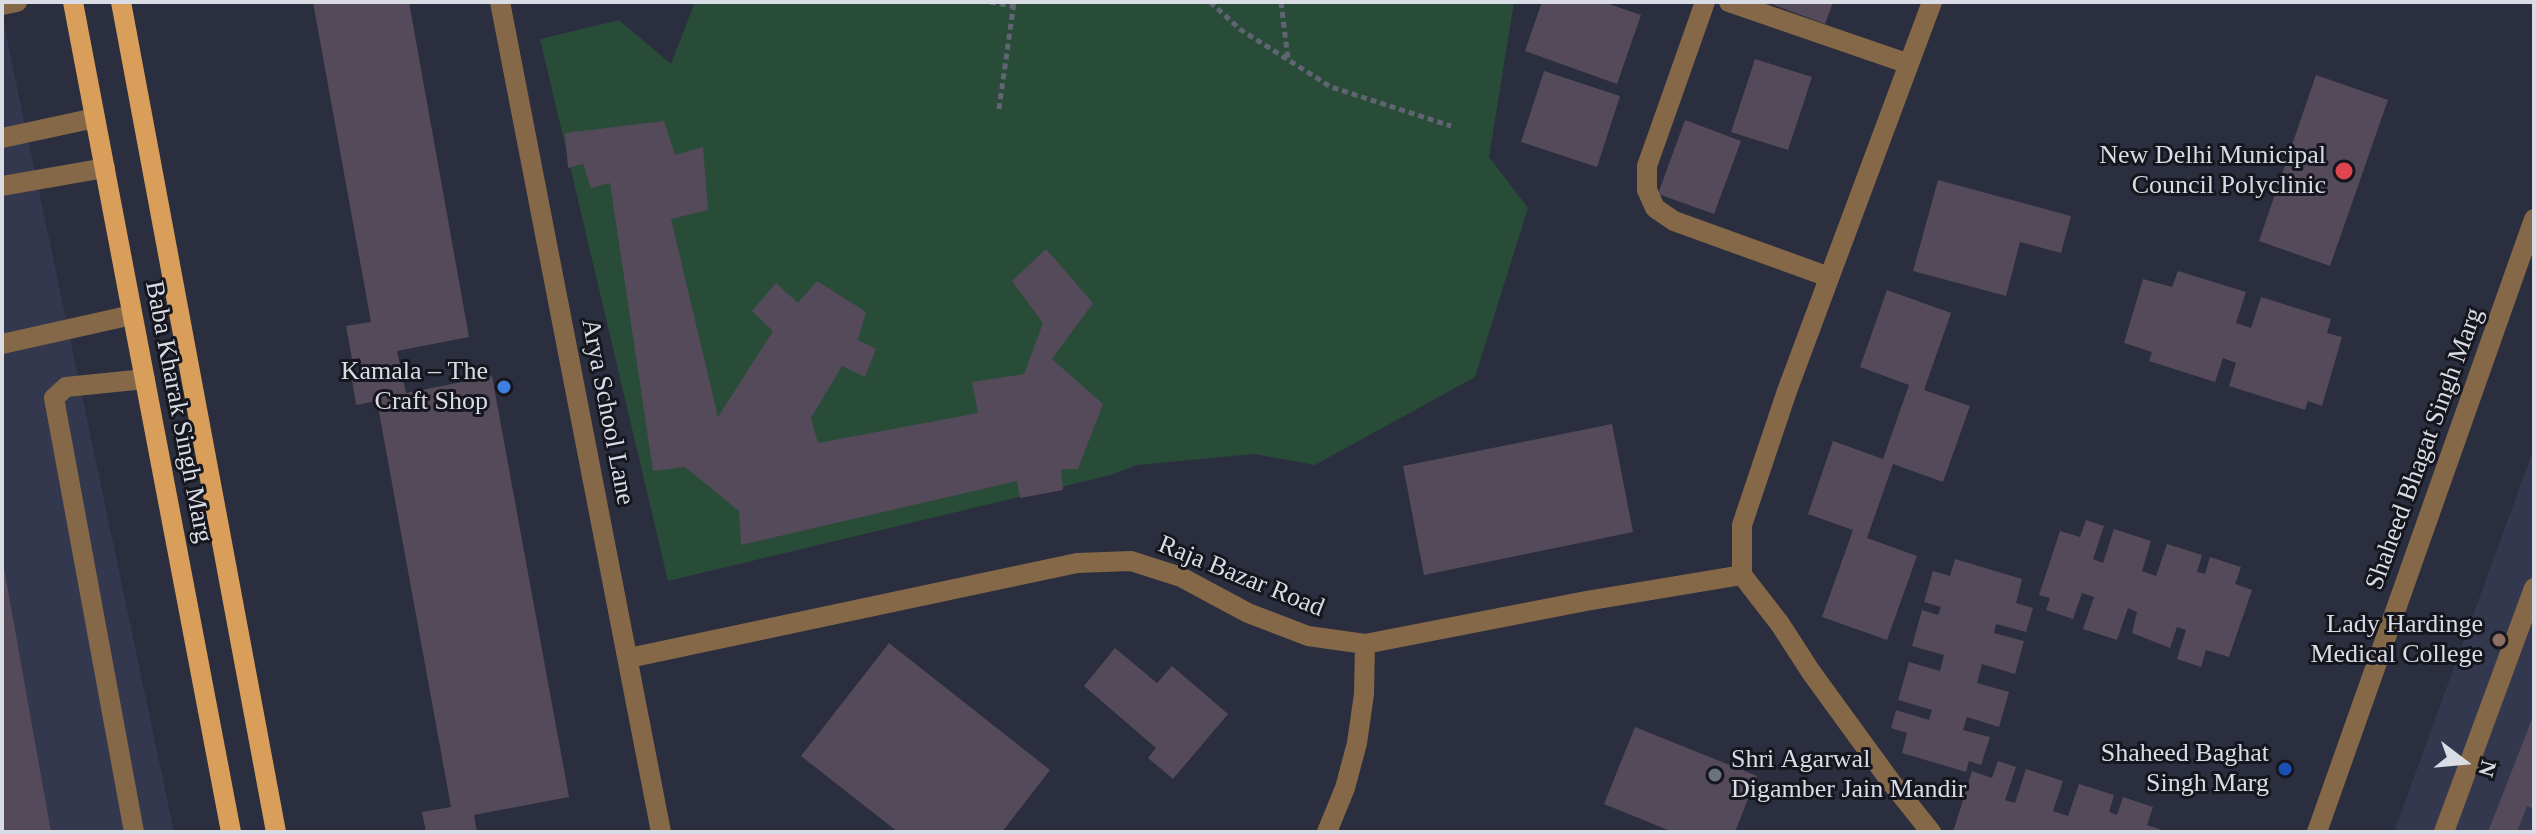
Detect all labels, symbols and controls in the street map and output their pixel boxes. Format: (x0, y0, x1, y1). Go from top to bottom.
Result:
place label: New Delhi Municipal Council Polyclinic (2099, 140, 2326, 202)
marker: New Delhi Municipal Council Polyclinic (2333, 160, 2355, 182)
street label: Baba Kharak Singh Marg (137, 278, 219, 546)
street label: Shaheed Bhagat Singh Marg (2359, 304, 2491, 594)
street label: Arya School Lane (574, 316, 640, 508)
place label: Kamala – The Craft Shop (341, 356, 488, 418)
marker: Kamala – The Craft Shop (495, 378, 513, 396)
street label: Raja Bazar Road (1153, 530, 1329, 624)
place label: Lady Hardinge Medical College (2310, 609, 2483, 670)
marker: Lady Hardinge Medical College (2490, 631, 2508, 649)
north arrow (2424, 722, 2504, 802)
place label: Shaheed Baghat Singh Marg (2101, 738, 2269, 800)
place label: Shri Agarwal Digamber Jain Mandir (1731, 744, 1966, 806)
text: N (2473, 758, 2502, 780)
marker: Shaheed Baghat Singh Marg (2276, 760, 2294, 778)
marker: Shri Agarwal Digamber Jain Mandir (1706, 766, 1724, 784)

